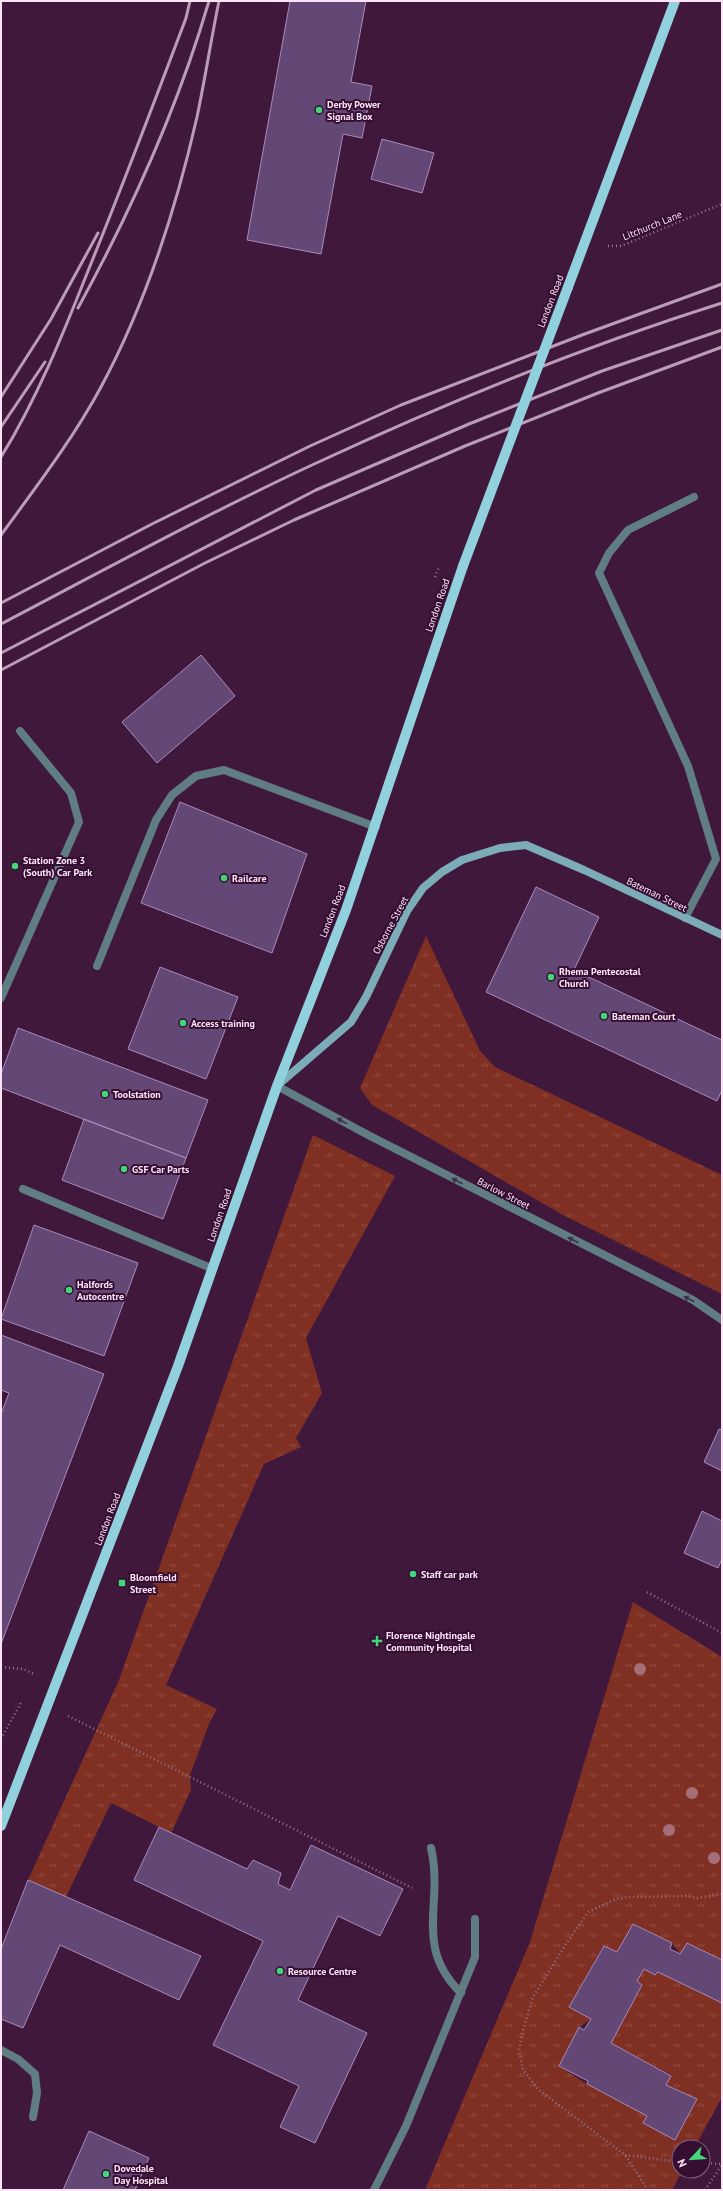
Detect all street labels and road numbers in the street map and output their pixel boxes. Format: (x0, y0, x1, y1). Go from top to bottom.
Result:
street label: Litchurch Lane (621, 208, 684, 243)
street label: London Road (534, 273, 566, 329)
street label: London Road (422, 577, 453, 634)
street label: Bateman Street (624, 874, 690, 915)
street label: London Road (316, 883, 348, 939)
street label: Osborne Street (370, 893, 411, 957)
street label: Barlow Street (475, 1175, 533, 1213)
street label: London Road (204, 1187, 235, 1244)
street label: London Road (91, 1491, 123, 1547)

